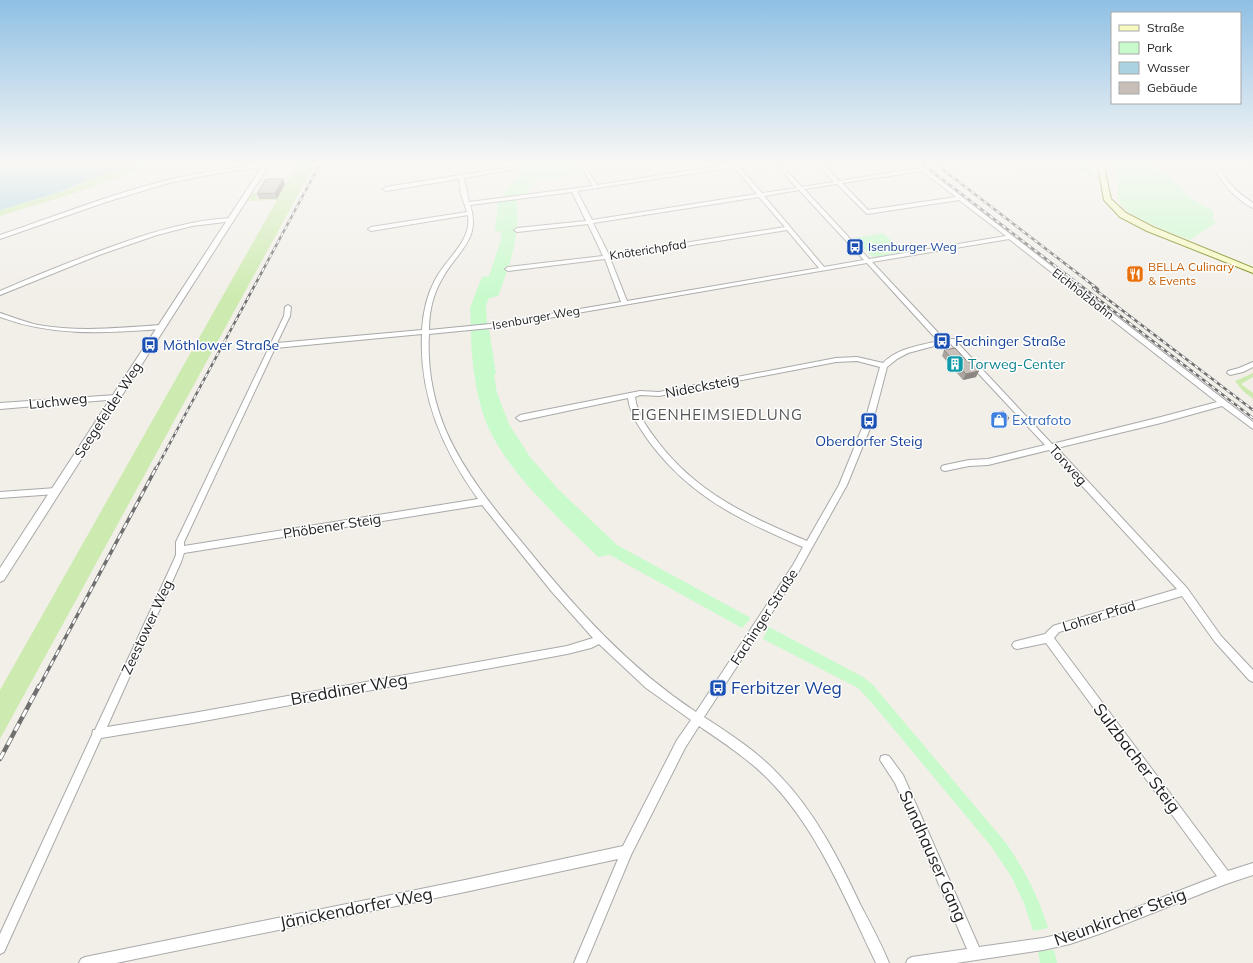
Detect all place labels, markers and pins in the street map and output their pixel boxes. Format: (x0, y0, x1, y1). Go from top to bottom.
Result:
bus stop icon: Isenburger Weg (845, 237, 865, 257)
place label: Isenburger Weg (868, 239, 957, 254)
place label: BELLA Culinary & Events (1148, 259, 1235, 288)
restaurant icon: BELLA Culinary & Events (1125, 264, 1145, 284)
bus stop icon: Fachinger Straße (932, 331, 952, 351)
place label: Fachinger Straße (955, 332, 1066, 350)
bus stop icon: Möthlower Straße (140, 335, 160, 355)
place label: Möthlower Straße (163, 336, 279, 354)
building icon: Torweg-Center (945, 354, 965, 374)
place label: Torweg-Center (968, 355, 1066, 373)
shop icon: Extrafoto (989, 410, 1009, 430)
bus stop icon: Oberdorfer Steig (859, 411, 879, 431)
place label: Extrafoto (1012, 411, 1071, 429)
place label: Oberdorfer Steig (815, 432, 923, 450)
place label: Ferbitzer Weg (731, 677, 842, 698)
bus stop icon: Ferbitzer Weg (708, 678, 728, 698)

